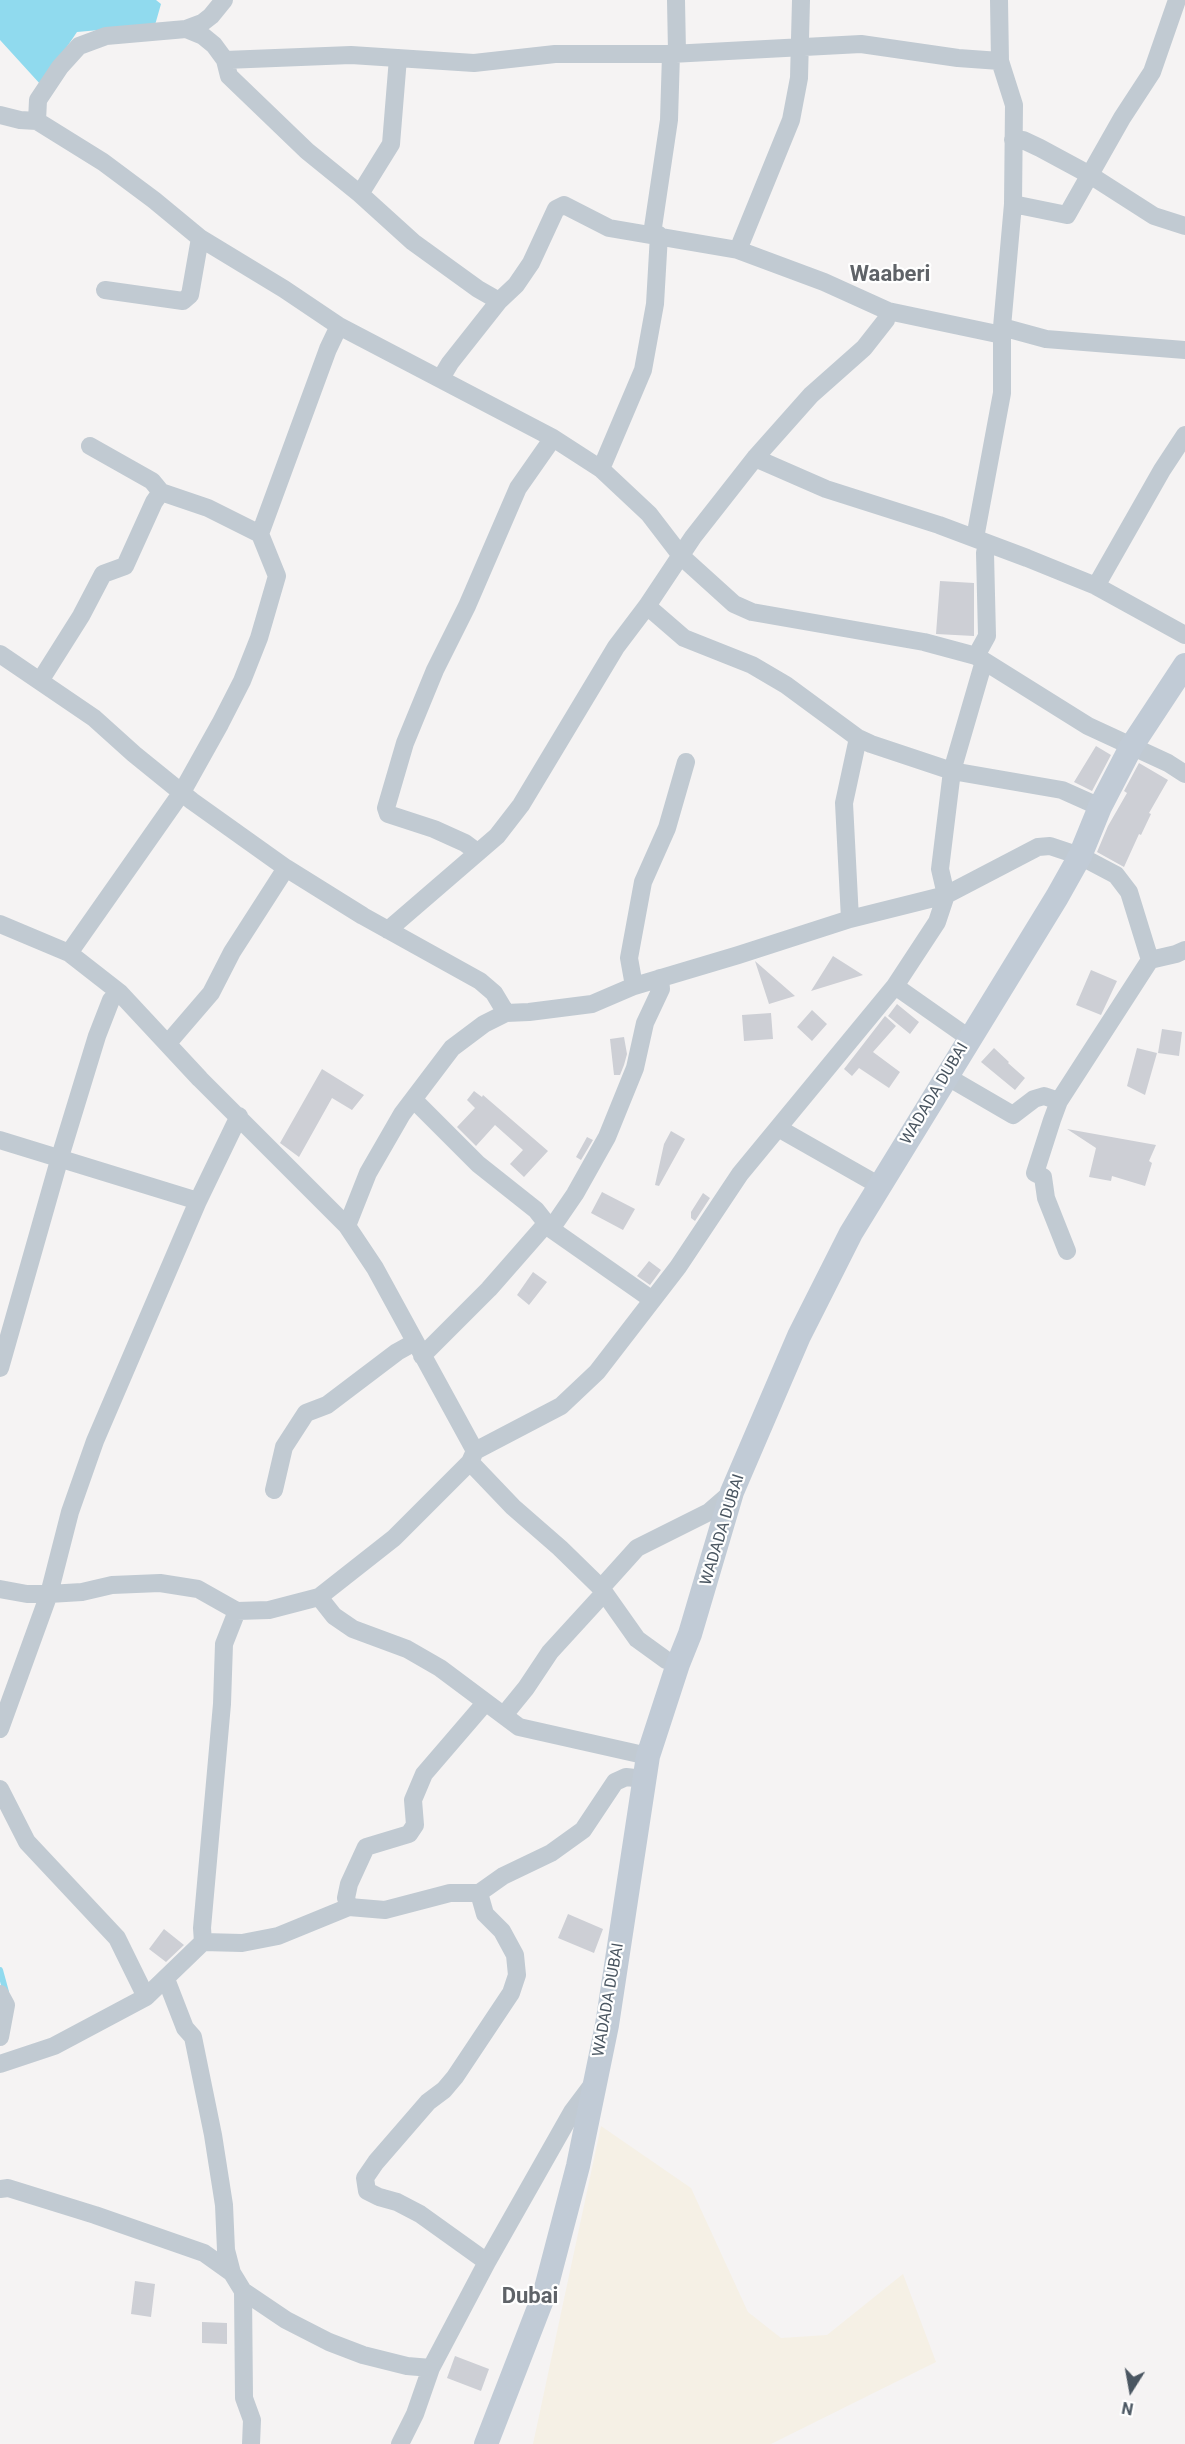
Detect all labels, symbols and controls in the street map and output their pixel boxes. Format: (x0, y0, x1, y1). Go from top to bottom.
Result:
district label: Waaberi (850, 262, 930, 288)
street label: WADADA DUBAI (897, 1040, 973, 1148)
street label: WADADA DUBAI (697, 1472, 749, 1588)
street label: WADADA DUBAI (590, 1941, 628, 2059)
district label: Dubai (502, 2284, 558, 2310)
north arrow (1101, 2360, 1161, 2420)
text: N (1120, 2398, 1135, 2419)

